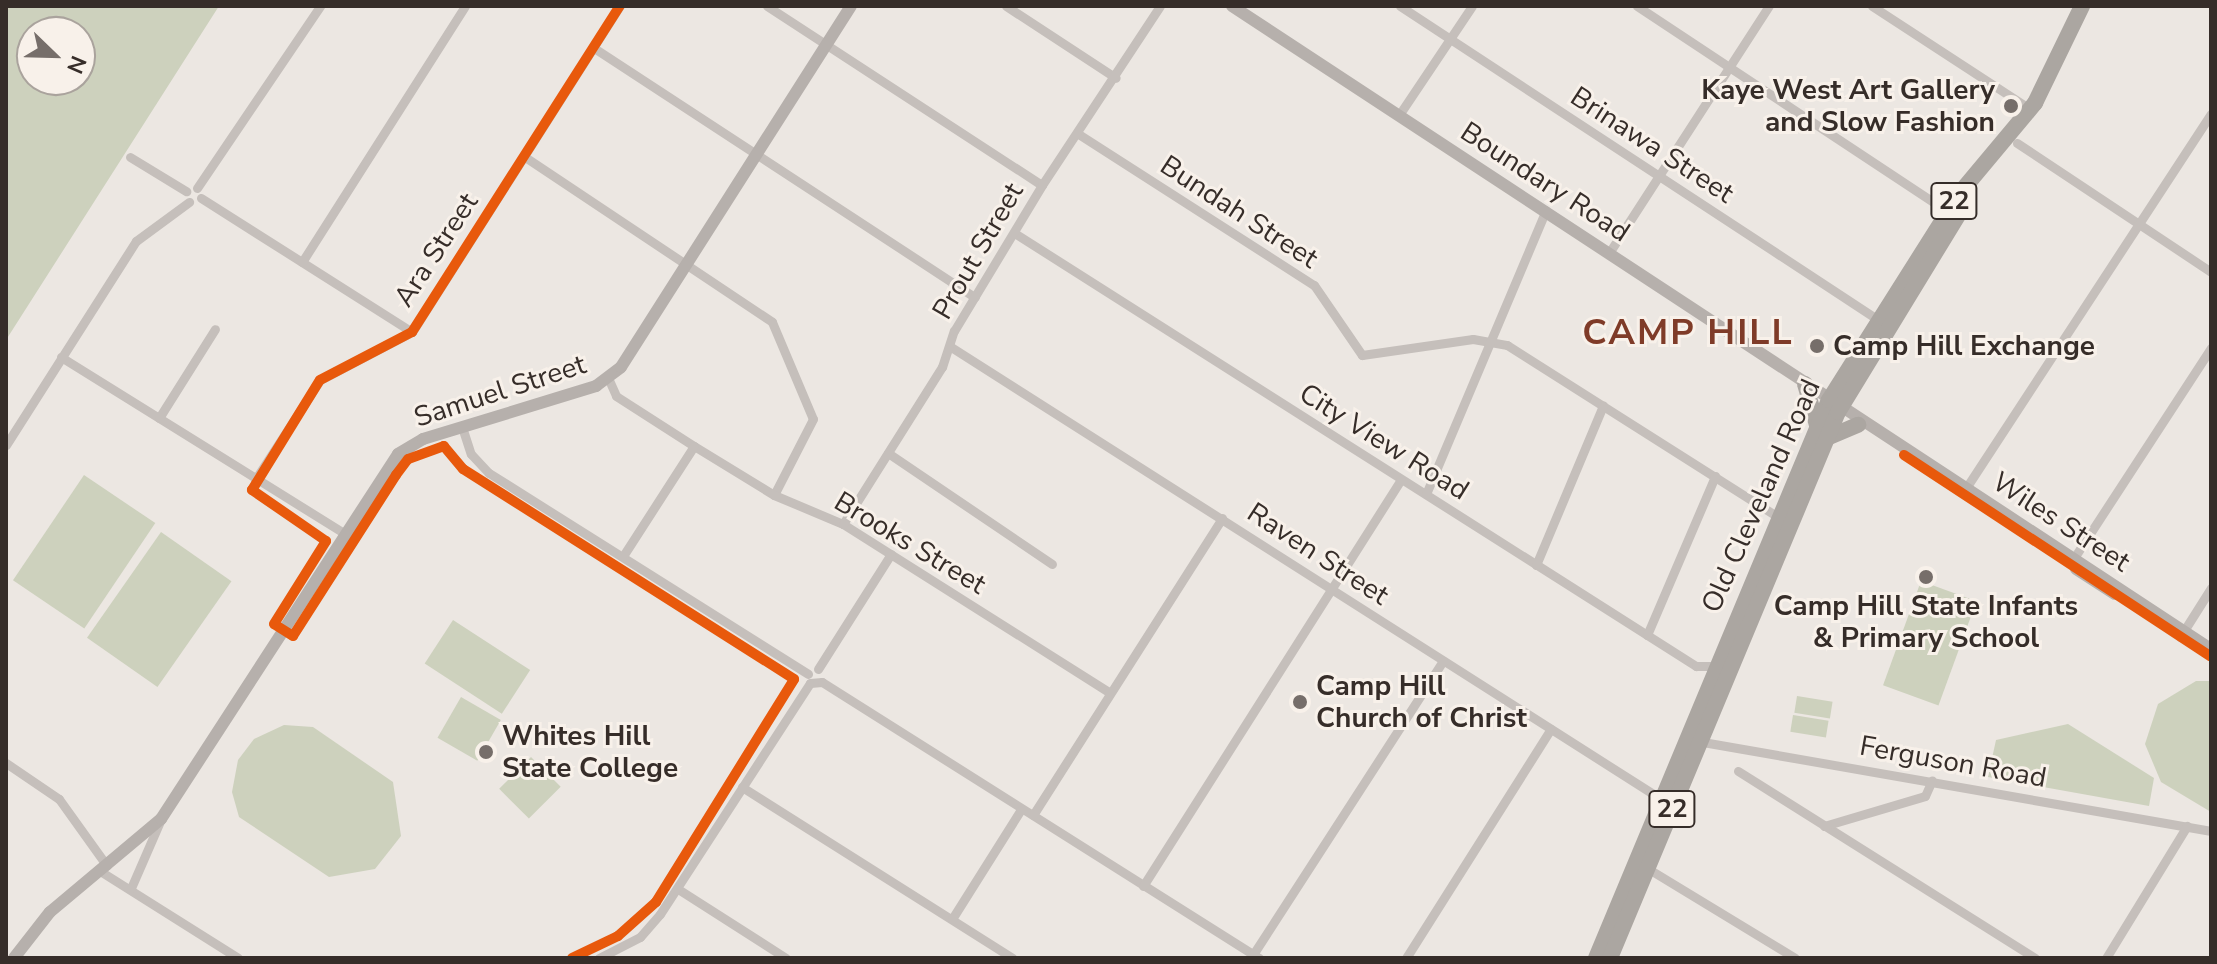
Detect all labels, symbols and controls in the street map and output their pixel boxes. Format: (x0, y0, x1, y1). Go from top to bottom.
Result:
north arrow (16, 16, 96, 96)
text: N (59, 51, 93, 78)
place label: Kaye West Art Gallery and Slow Fashion (1701, 73, 1995, 139)
street label: Brinawa Street (1564, 80, 1740, 210)
marker: Kaye West Art Gallery and Slow Fashion (2002, 97, 2020, 115)
street label: Boundary Road (1454, 115, 1636, 249)
street label: Bundah Street (1154, 149, 1324, 275)
street label: Prout Street (925, 177, 1031, 325)
road number: 22 (1930, 179, 1978, 223)
street label: Ara Street (387, 187, 485, 313)
district label: CAMP HILL (1582, 311, 1794, 355)
place label: Camp Hill Exchange (1833, 329, 2095, 363)
marker: Camp Hill Exchange (1808, 337, 1826, 355)
street label: Samuel Street (410, 347, 590, 435)
street label: Old Cleveland Road (1694, 374, 1828, 618)
street label: City View Road (1293, 377, 1475, 507)
street label: Wiles Street (1986, 465, 2136, 579)
street label: Brooks Street (828, 485, 992, 601)
street label: Raven Street (1241, 496, 1395, 612)
marker: Camp Hill State Infants & Primary School (1917, 568, 1935, 586)
place label: Camp Hill State Infants & Primary School (1774, 589, 2078, 655)
place label: Camp Hill Church of Christ (1316, 669, 1527, 735)
marker: Camp Hill Church of Christ (1291, 693, 1309, 711)
place label: Whites Hill State College (502, 719, 678, 785)
street label: Ferguson Road (1857, 729, 2049, 795)
marker: Whites Hill State College (477, 743, 495, 761)
road number: 22 (1648, 787, 1696, 831)

